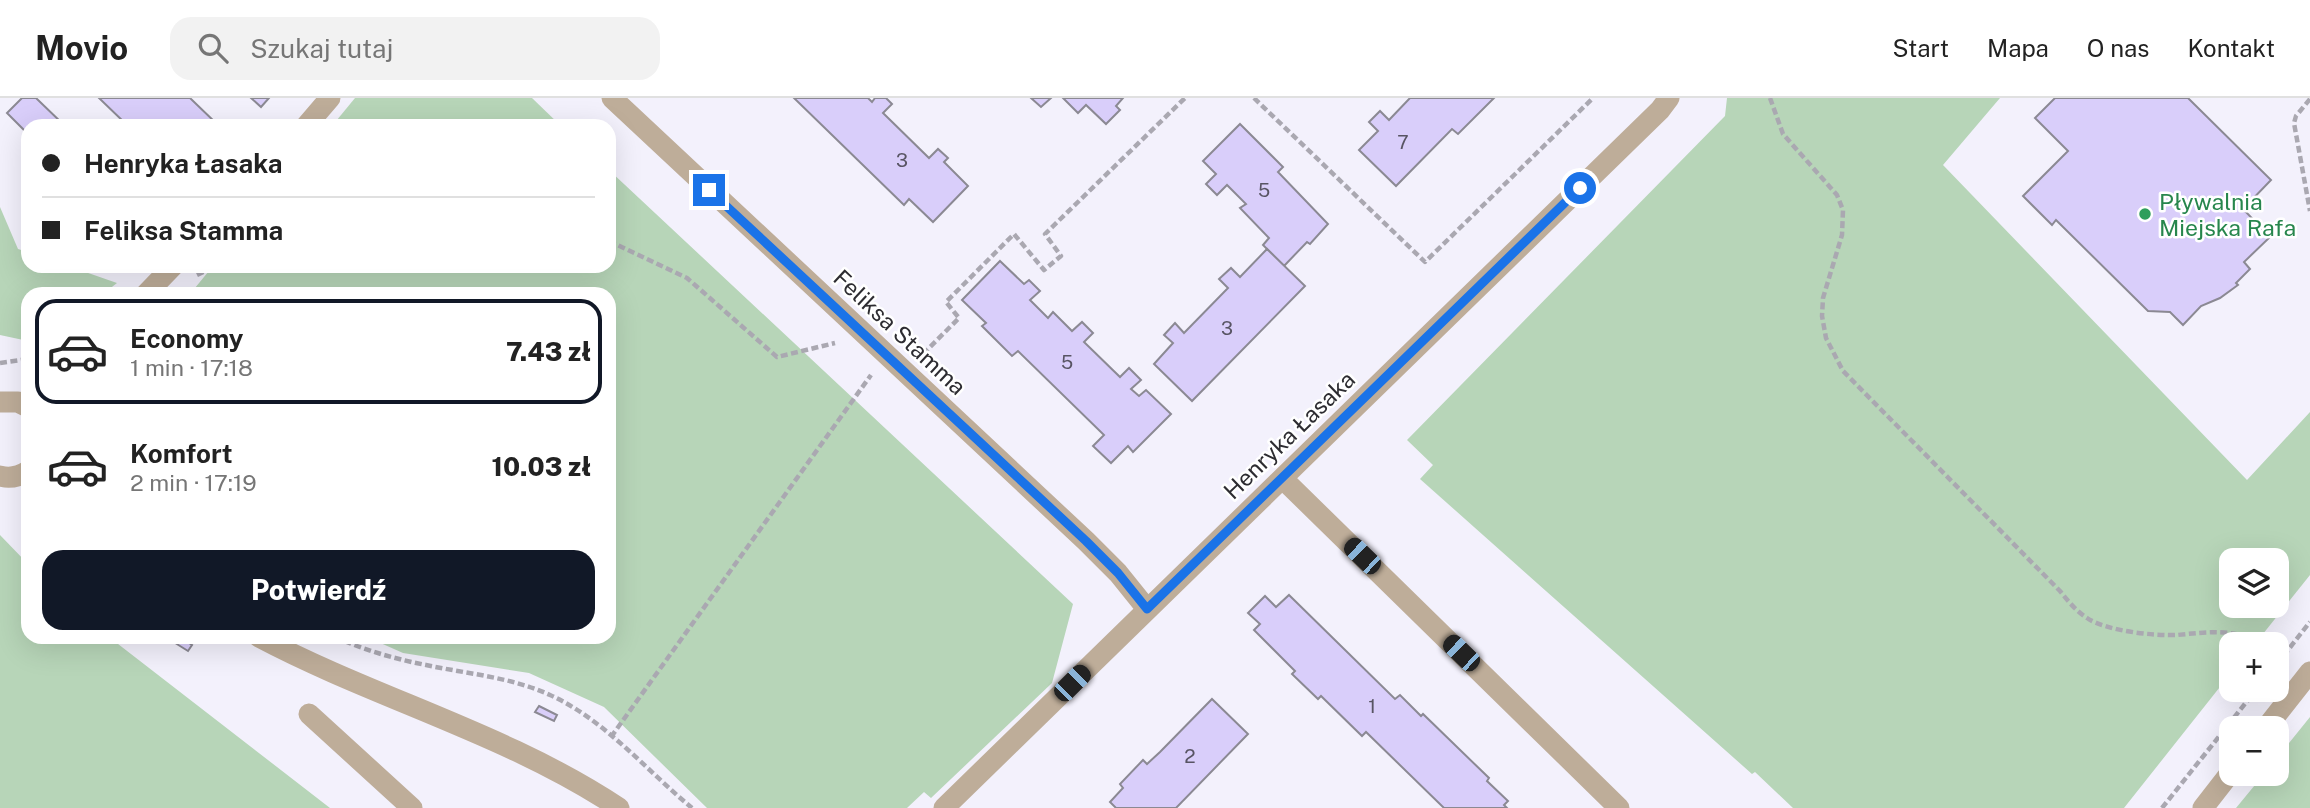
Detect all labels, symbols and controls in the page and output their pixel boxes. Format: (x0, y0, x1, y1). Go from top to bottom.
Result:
search box (170, 17, 660, 80)
text: Movio (35, 29, 128, 67)
icon: search (194, 29, 232, 67)
text: Szukaj tutaj (250, 33, 393, 64)
text: Start (1892, 34, 1949, 62)
text: Mapa (1987, 34, 2049, 62)
text: O nas (2087, 34, 2149, 62)
text: Kontakt (2187, 34, 2275, 62)
house number: 7 (1397, 131, 1409, 153)
text: Henryka Łasaka (84, 148, 283, 179)
house number: 3 (896, 149, 908, 171)
route start (1564, 172, 1596, 204)
route end (693, 174, 725, 206)
house number: 5 (1258, 179, 1270, 201)
place label: Pływalnia Miejska Rafa (2159, 188, 2296, 241)
marker: Pływalnia Miejska Rafa (2137, 206, 2153, 222)
text: Feliksa Stamma (84, 215, 283, 246)
street label: Feliksa Stamma (828, 264, 972, 400)
house number: 3 (1221, 317, 1233, 339)
icon: car (46, 320, 109, 383)
text: Economy (130, 323, 243, 354)
text: 7.43 zł (506, 336, 591, 367)
house number: 5 (1061, 351, 1073, 373)
text: 1 min · 17:18 (130, 354, 253, 381)
street label: Henryka Łasaka (1218, 366, 1360, 504)
icon: car (46, 435, 109, 498)
text: Komfort (130, 438, 232, 469)
text: 10.03 zł (492, 451, 591, 482)
text: 2 min · 17:19 (130, 469, 257, 496)
car (1340, 534, 1385, 578)
map controls (2219, 548, 2289, 786)
button: layers (2219, 548, 2289, 618)
button: Potwierdź (42, 550, 595, 630)
car (1439, 631, 1484, 675)
button: + (2219, 632, 2289, 702)
car (1050, 661, 1095, 705)
house number: 1 (1368, 695, 1376, 717)
button: − (2219, 716, 2289, 786)
house number: 2 (1184, 745, 1196, 767)

